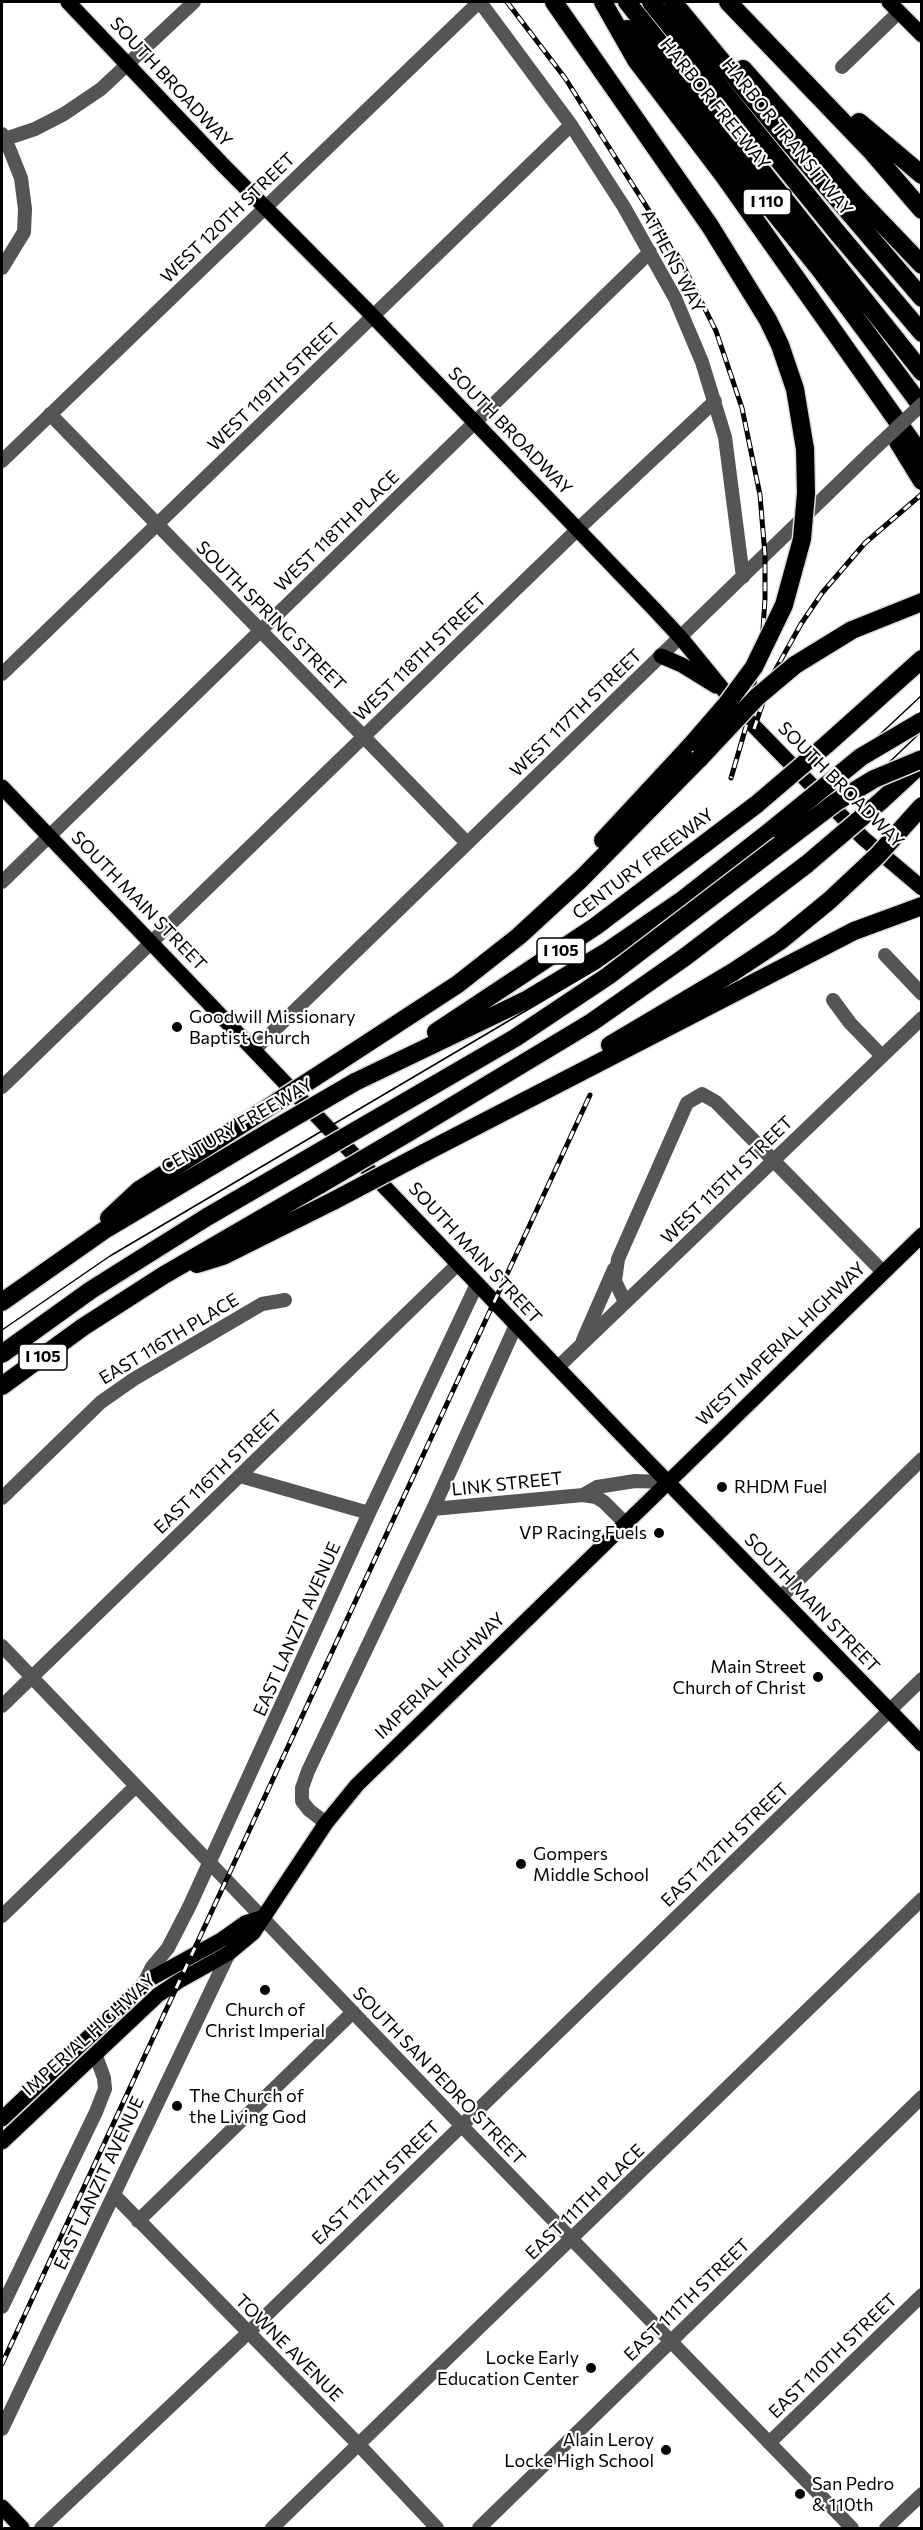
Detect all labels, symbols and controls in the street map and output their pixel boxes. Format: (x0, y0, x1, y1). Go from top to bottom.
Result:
street label: SOUTH BROADWAY (105, 13, 237, 151)
street label: HARBOR FREEWAY (655, 34, 775, 174)
street label: HARBOR TRANSITWAY (717, 54, 857, 220)
street label: WEST 120TH STREET (156, 148, 300, 288)
road number: I 110 (743, 189, 791, 215)
street label: ATHENS WAY (637, 206, 709, 316)
street label: WEST 119TH STREET (203, 318, 345, 456)
street label: SOUTH BROADWAY (443, 363, 577, 499)
street label: WEST 118TH PLACE (270, 466, 404, 596)
street label: SOUTH SPRING STREET (192, 537, 350, 695)
street label: WEST 118TH STREET (349, 588, 491, 726)
street label: WEST 117TH STREET (506, 645, 646, 781)
street label: SOUTH BROADWAY (773, 717, 909, 853)
street label: CENTURY FREEWAY (568, 804, 718, 924)
street label: SOUTH MAIN STREET (67, 827, 211, 975)
road number: I 105 (537, 938, 585, 964)
place label: Goodwill Missionary Baptist Church (189, 1006, 356, 1048)
marker: Goodwill Missionary Baptist Church (170, 1020, 184, 1034)
street label: CENTURY FREEWAY (157, 1074, 317, 1178)
street label: WEST 115TH STREET (657, 1111, 797, 1249)
street label: SOUTH MAIN STREET (404, 1178, 546, 1328)
street label: WEST IMPERIAL HIGHWAY (692, 1257, 870, 1431)
street label: EAST 116TH PLACE (95, 1289, 243, 1389)
road number: I 105 (19, 1344, 67, 1370)
street label: EAST 116TH STREET (150, 1405, 286, 1539)
street label: LINK STREET (451, 1467, 563, 1501)
place label: RHDM Fuel (734, 1476, 827, 1498)
marker: RHDM Fuel (715, 1480, 729, 1494)
place label: VP Racing Fuels (519, 1522, 647, 1544)
marker: VP Racing Fuels (652, 1526, 666, 1540)
street label: SOUTH MAIN STREET (740, 1529, 884, 1677)
street label: EAST LANZIT AVENUE (249, 1539, 345, 1719)
street label: IMPERIAL HIGHWAY (371, 1608, 509, 1744)
place label: Main Street Church of Christ (673, 1656, 806, 1698)
marker: Main Street Church of Christ (811, 1670, 825, 1684)
street label: EAST 112TH STREET (657, 1779, 793, 1911)
place label: Gompers Middle School (533, 1843, 649, 1886)
marker: Gompers Middle School (514, 1857, 528, 1871)
street label: IMPERIAL HIGHWAY (18, 1969, 160, 2101)
marker: Church of Christ Imperial (258, 1983, 272, 1997)
street label: SOUTH SAN PEDRO STREET (348, 1983, 530, 2169)
place label: Church of Christ Imperial (205, 1999, 325, 2042)
place label: The Church of the Living God (189, 2085, 306, 2128)
street label: EAST LANZIT AVENUE (49, 2093, 149, 2273)
marker: The Church of the Living God (170, 2099, 184, 2113)
street label: EAST 112TH STREET (308, 2117, 444, 2249)
street label: EAST 111TH PLACE (521, 2140, 649, 2264)
street label: EAST 111TH STREET (620, 2234, 754, 2366)
street label: EAST 110TH STREET (764, 2289, 902, 2423)
street label: TOWNE AVENUE (231, 2290, 347, 2406)
place label: Locke Early Education Center (437, 2347, 579, 2390)
marker: Locke Early Education Center (584, 2361, 598, 2375)
place label: Alain Leroy Locke High School (504, 2429, 654, 2472)
marker: Alain Leroy Locke High School (659, 2443, 673, 2457)
place label: San Pedro & 110th (812, 2473, 894, 2516)
marker: San Pedro & 110th (793, 2487, 807, 2501)

